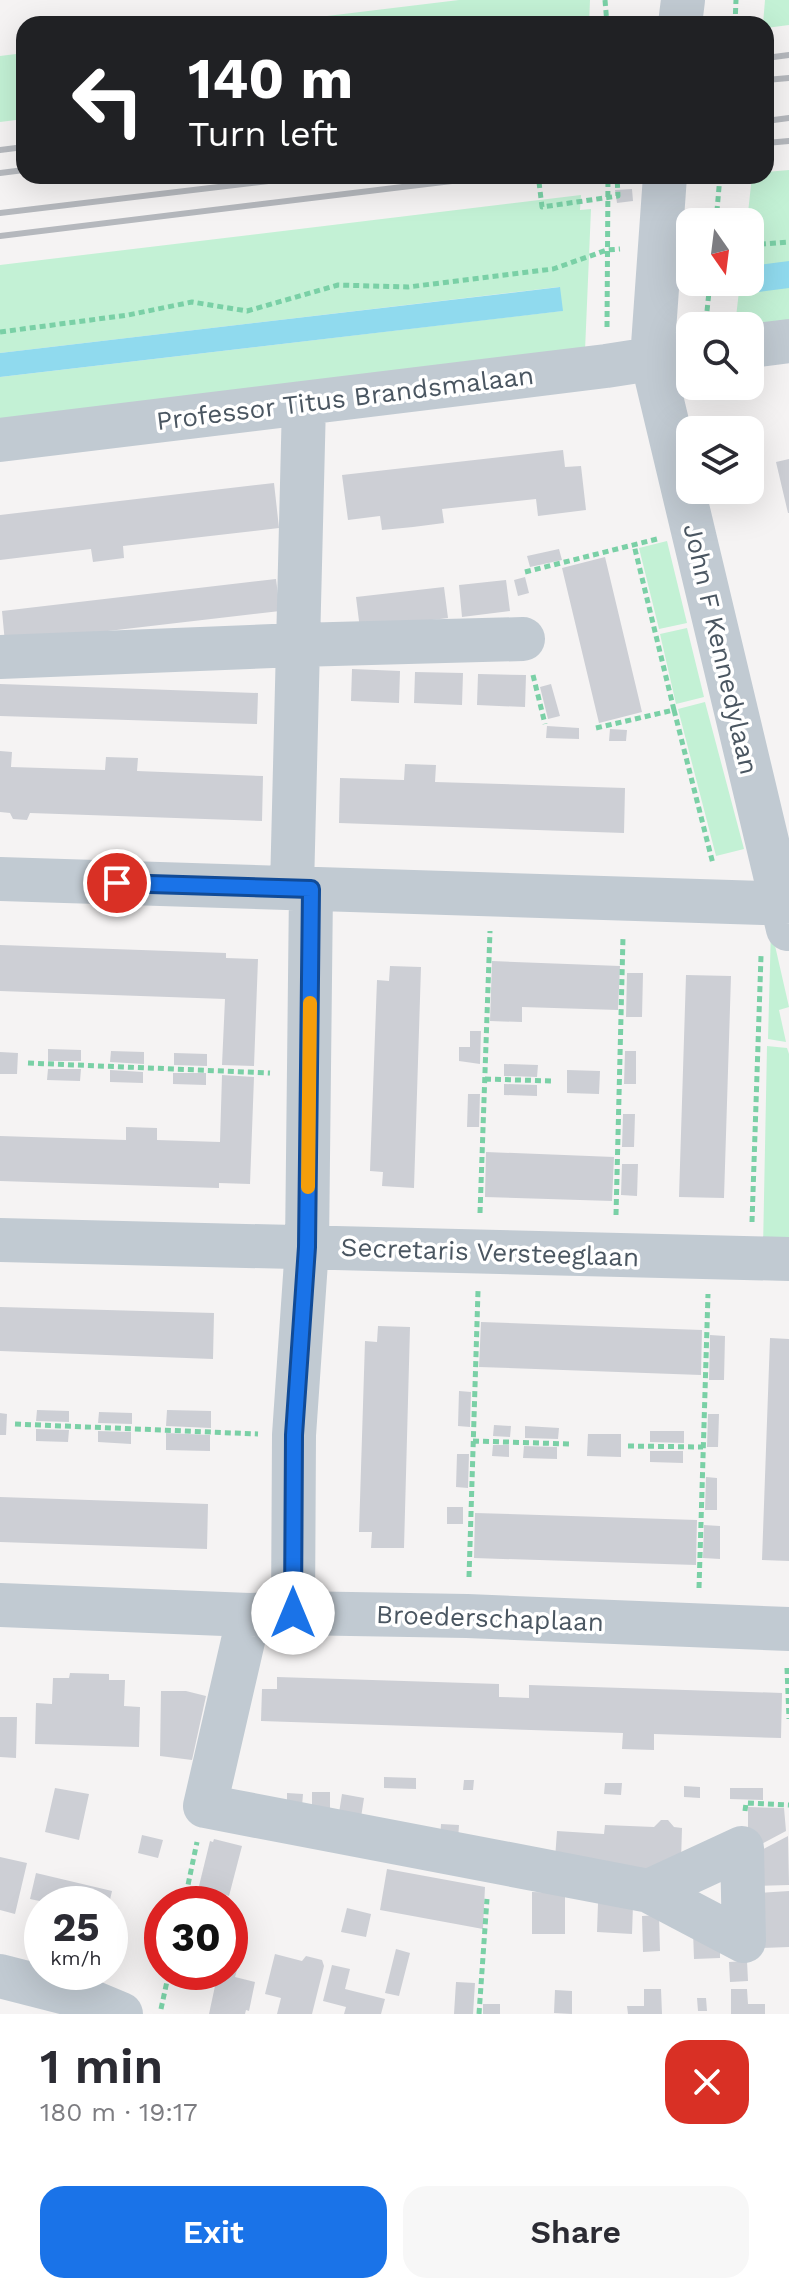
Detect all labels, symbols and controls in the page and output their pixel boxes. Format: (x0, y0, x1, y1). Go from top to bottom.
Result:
text: 140 m (188, 46, 353, 112)
icon: left (56, 48, 160, 152)
text: Turn left (188, 113, 338, 155)
north arrow (676, 208, 764, 296)
map controls (676, 208, 764, 504)
button: search (676, 312, 764, 400)
street label: Professor Titus Brandsmalaan (154, 360, 536, 436)
button: layers (676, 416, 764, 504)
street label: John F Kennedylaan (678, 521, 764, 777)
pin (83, 849, 151, 917)
icon: arrive (95, 861, 139, 905)
street label: Secretaris Versteeglaan (340, 1232, 640, 1272)
position arrow (251, 1571, 335, 1655)
street label: Broederschaplaan (376, 1599, 604, 1637)
speed limit sign: 30 (144, 1886, 248, 1990)
text: 25 (52, 1904, 100, 1951)
text: km/h (50, 1946, 102, 1970)
text: 1 min (40, 2038, 163, 2095)
button: close (665, 2040, 749, 2124)
text: 180 m · 19:17 (40, 2097, 198, 2127)
button: Exit (40, 2186, 387, 2278)
button: Share (403, 2186, 749, 2278)

